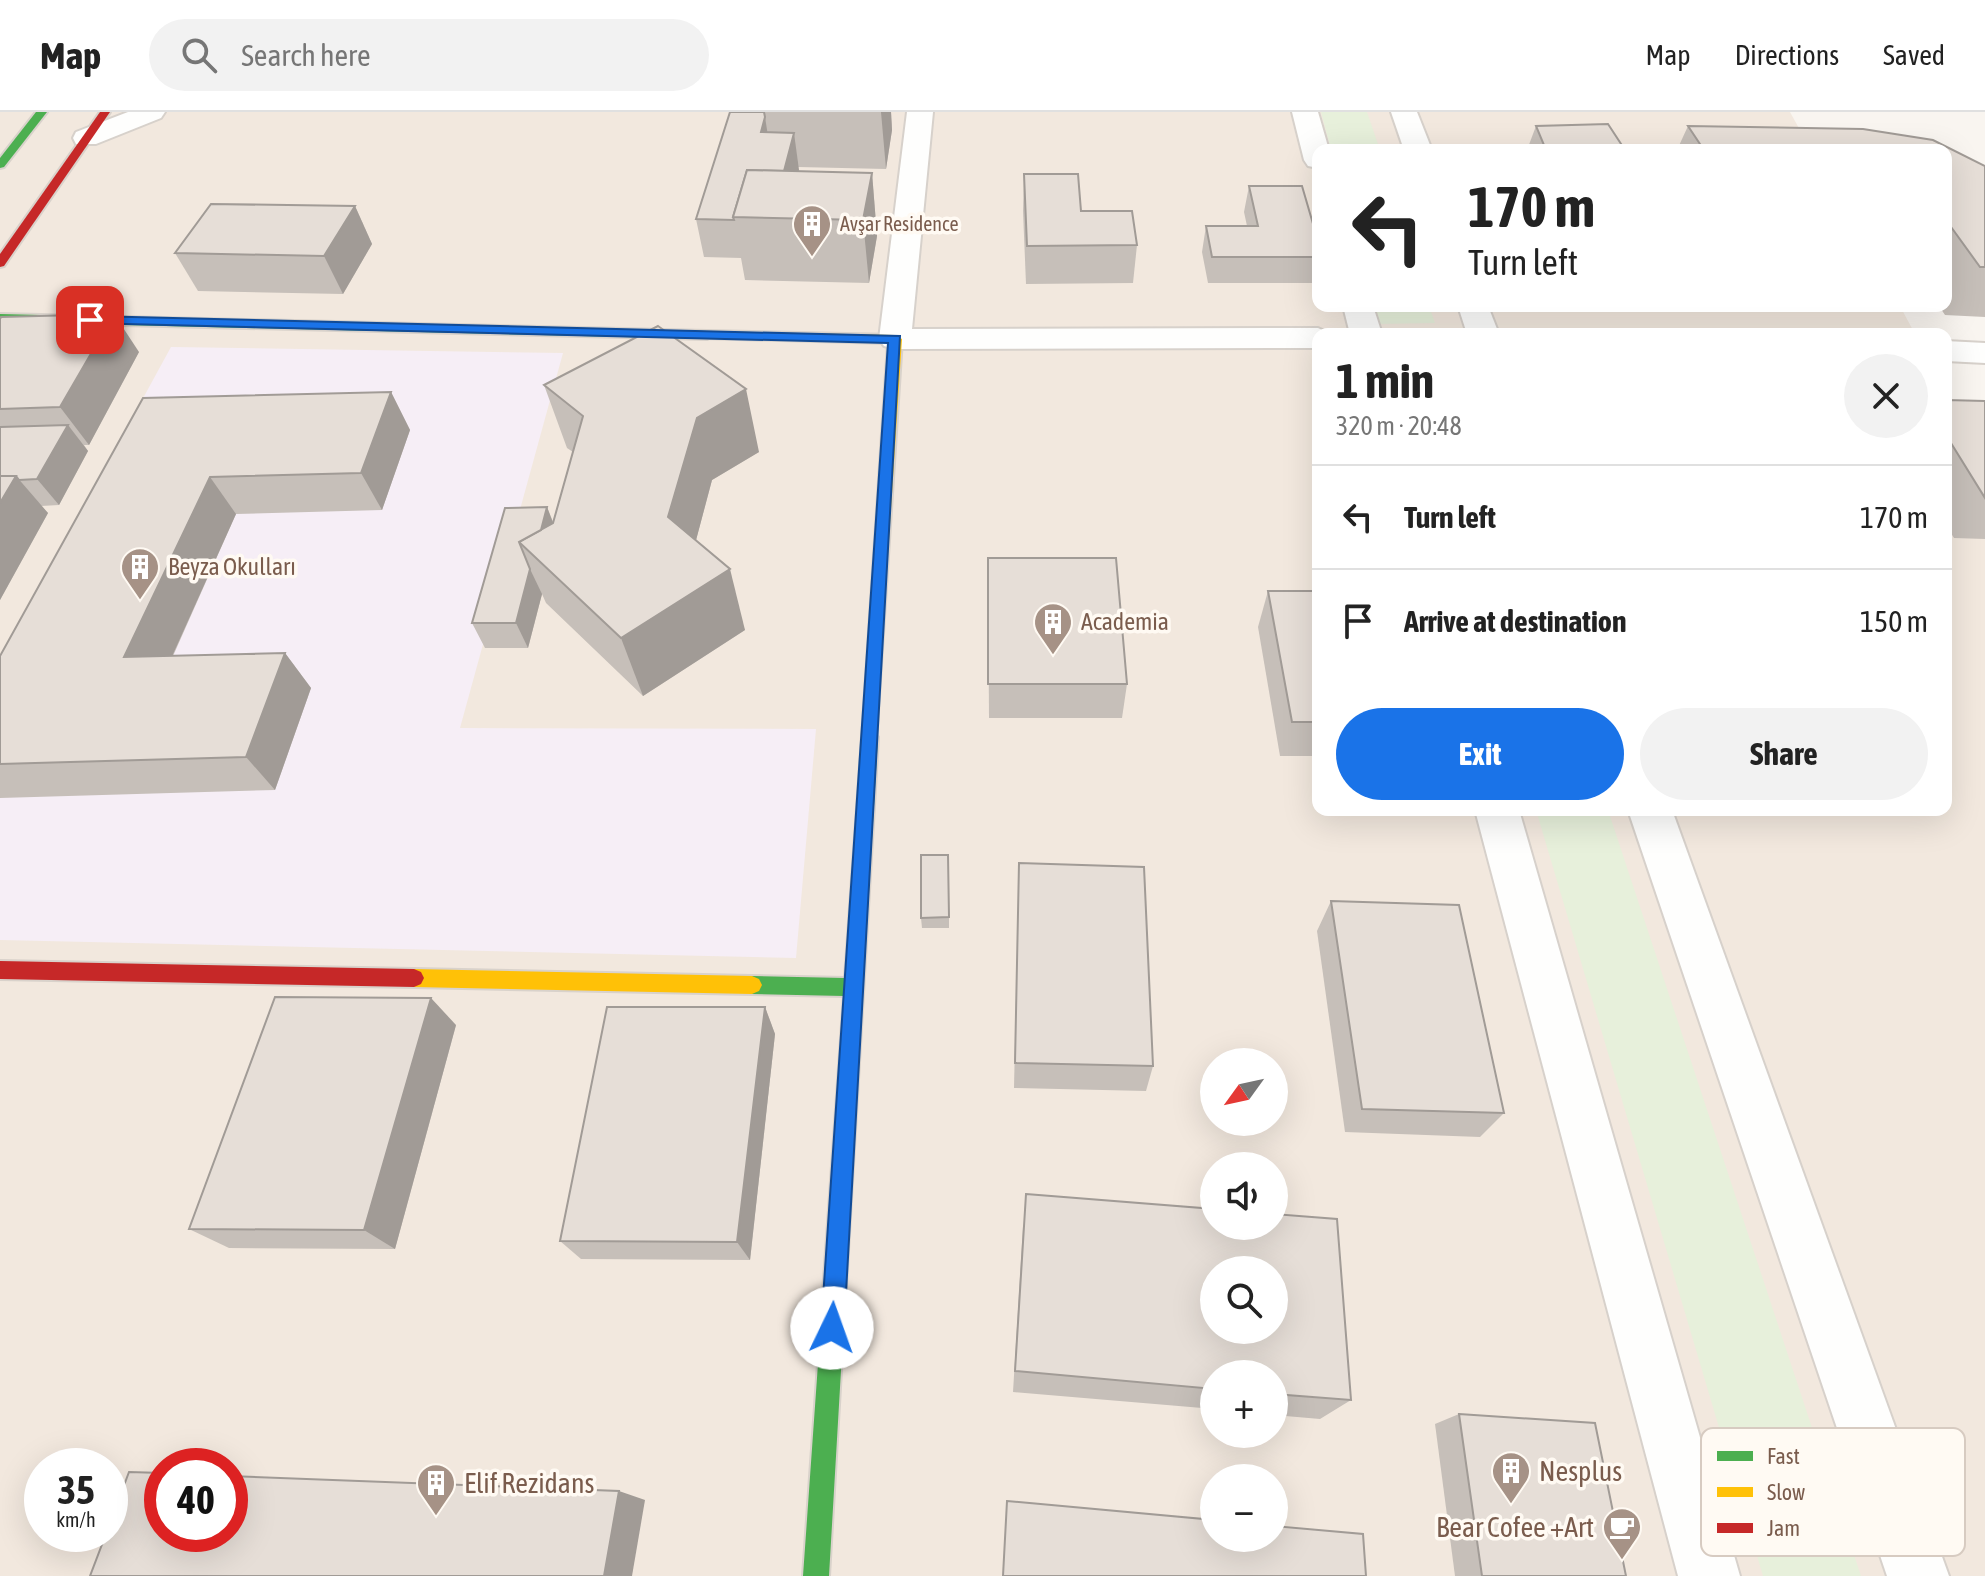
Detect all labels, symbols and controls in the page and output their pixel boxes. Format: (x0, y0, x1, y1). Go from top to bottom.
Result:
search box (149, 19, 709, 91)
icon: search (177, 33, 221, 77)
text: Map (40, 34, 101, 77)
text: Search here (241, 38, 371, 72)
text: Map (1646, 39, 1691, 71)
text: Directions (1735, 39, 1839, 71)
text: Saved (1883, 39, 1945, 71)
text: 170 m (1468, 175, 1595, 239)
icon: left (1336, 176, 1440, 280)
building icon: Avşar Residence (791, 203, 833, 258)
place label: Avşar Residence (840, 212, 959, 235)
text: Turn left (1468, 241, 1578, 283)
pin (56, 286, 124, 354)
icon: arrive (68, 298, 112, 342)
text: 1 min (1336, 353, 1434, 408)
button: close (1844, 354, 1928, 438)
text: 320 m · 20:48 (1336, 411, 1462, 441)
icon: left (1336, 495, 1380, 539)
text: Turn left (1404, 500, 1496, 534)
text: 170 m (1860, 500, 1928, 534)
building icon: Beyza Okulları (119, 546, 161, 601)
place label: Beyza Okulları (168, 553, 296, 580)
icon: arrive (1336, 599, 1380, 643)
building icon: Academia (1032, 601, 1074, 656)
text: Arrive at destination (1404, 604, 1626, 638)
text: 150 m (1860, 604, 1928, 638)
place label: Academia (1081, 608, 1169, 635)
button: Exit (1336, 708, 1624, 800)
button: Share (1640, 708, 1928, 800)
north arrow (1200, 1048, 1288, 1136)
map controls (1200, 1048, 1288, 1552)
button: sound (1200, 1152, 1288, 1240)
button: search (1200, 1256, 1288, 1344)
position arrow (790, 1286, 874, 1370)
button: + (1200, 1360, 1288, 1448)
legend (1701, 1428, 1965, 1556)
text: Fast (1767, 1443, 1800, 1469)
speed limit sign: 40 (144, 1448, 248, 1552)
building icon: Nesplus (1490, 1450, 1532, 1505)
place label: Nesplus (1539, 1455, 1622, 1487)
building icon: Elif Rezidans (415, 1462, 457, 1517)
button: − (1200, 1464, 1288, 1552)
text: 35 (57, 1467, 95, 1512)
place label: Elif Rezidans (464, 1467, 594, 1499)
text: Slow (1767, 1479, 1805, 1505)
cafe icon: Bear Cofee +Art (1601, 1506, 1643, 1561)
text: km/h (56, 1508, 96, 1531)
place label: Bear Cofee +Art (1436, 1511, 1594, 1543)
text: Jam (1767, 1515, 1800, 1541)

